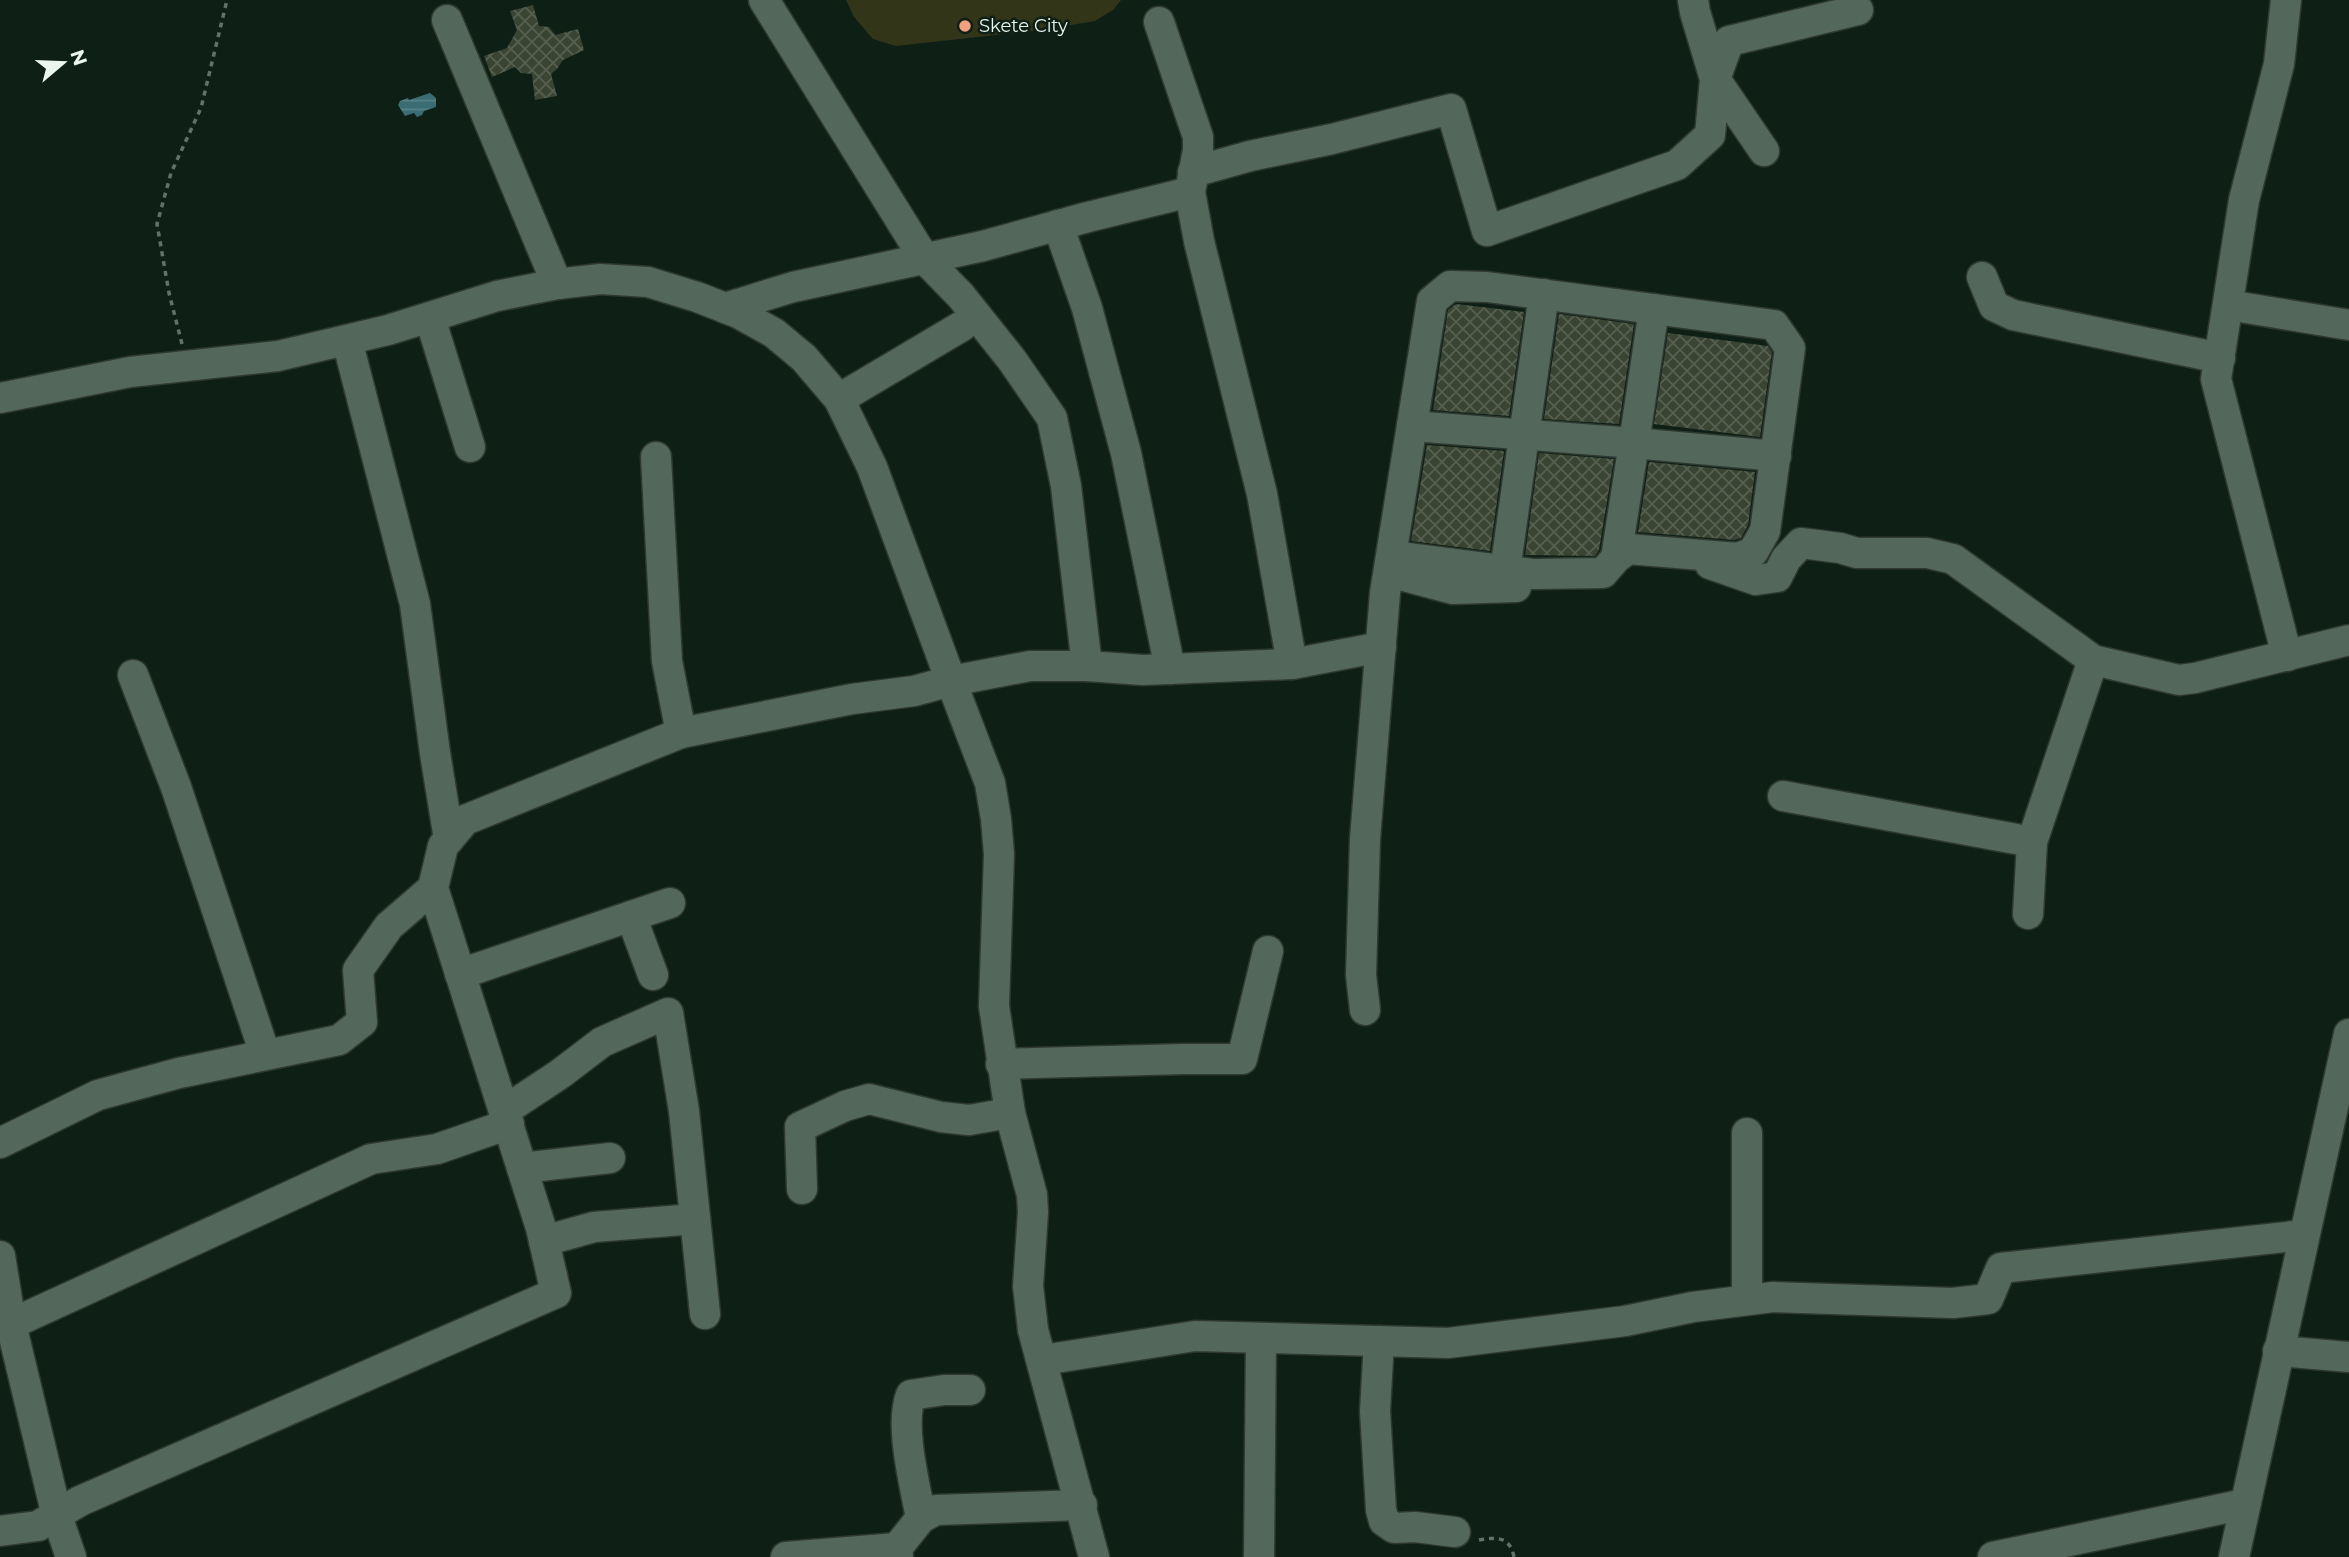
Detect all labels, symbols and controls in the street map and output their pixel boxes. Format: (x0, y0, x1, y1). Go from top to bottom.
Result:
place label: Skete City (979, 15, 1068, 37)
marker: Skete City (957, 18, 973, 34)
north arrow (28, 28, 98, 98)
text: N (65, 47, 92, 69)

